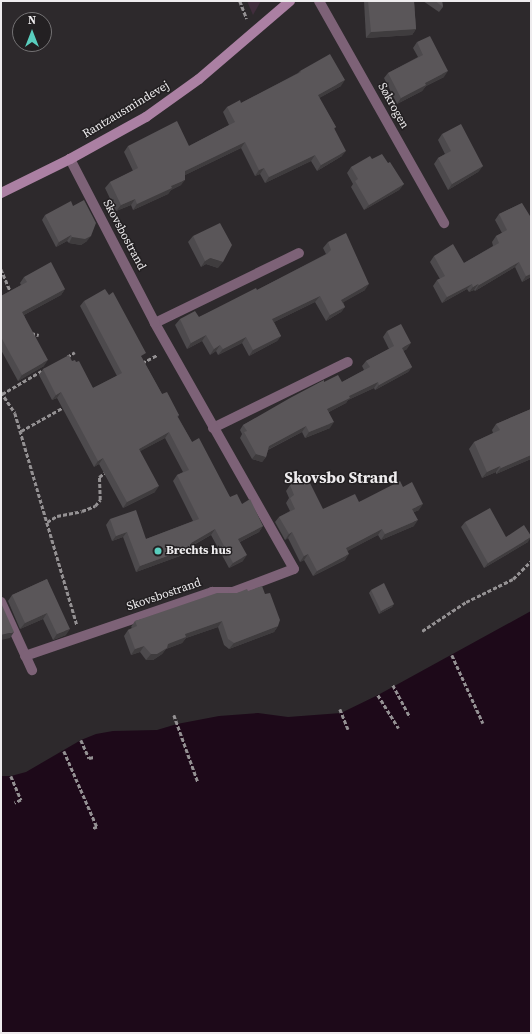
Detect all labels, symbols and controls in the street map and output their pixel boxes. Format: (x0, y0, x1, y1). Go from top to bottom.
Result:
north arrow (12, 12, 52, 52)
text: N (28, 13, 36, 28)
street label: Rantzausmindevej (80, 78, 172, 142)
street label: Søkrogen (375, 81, 411, 131)
street label: Skovsbostrand (99, 197, 149, 273)
district label: Skovsbo Strand (284, 467, 398, 487)
place label: Brechts hus (166, 544, 231, 558)
marker: Brechts hus (153, 546, 163, 556)
street label: Skovsbostrand (125, 576, 203, 614)

